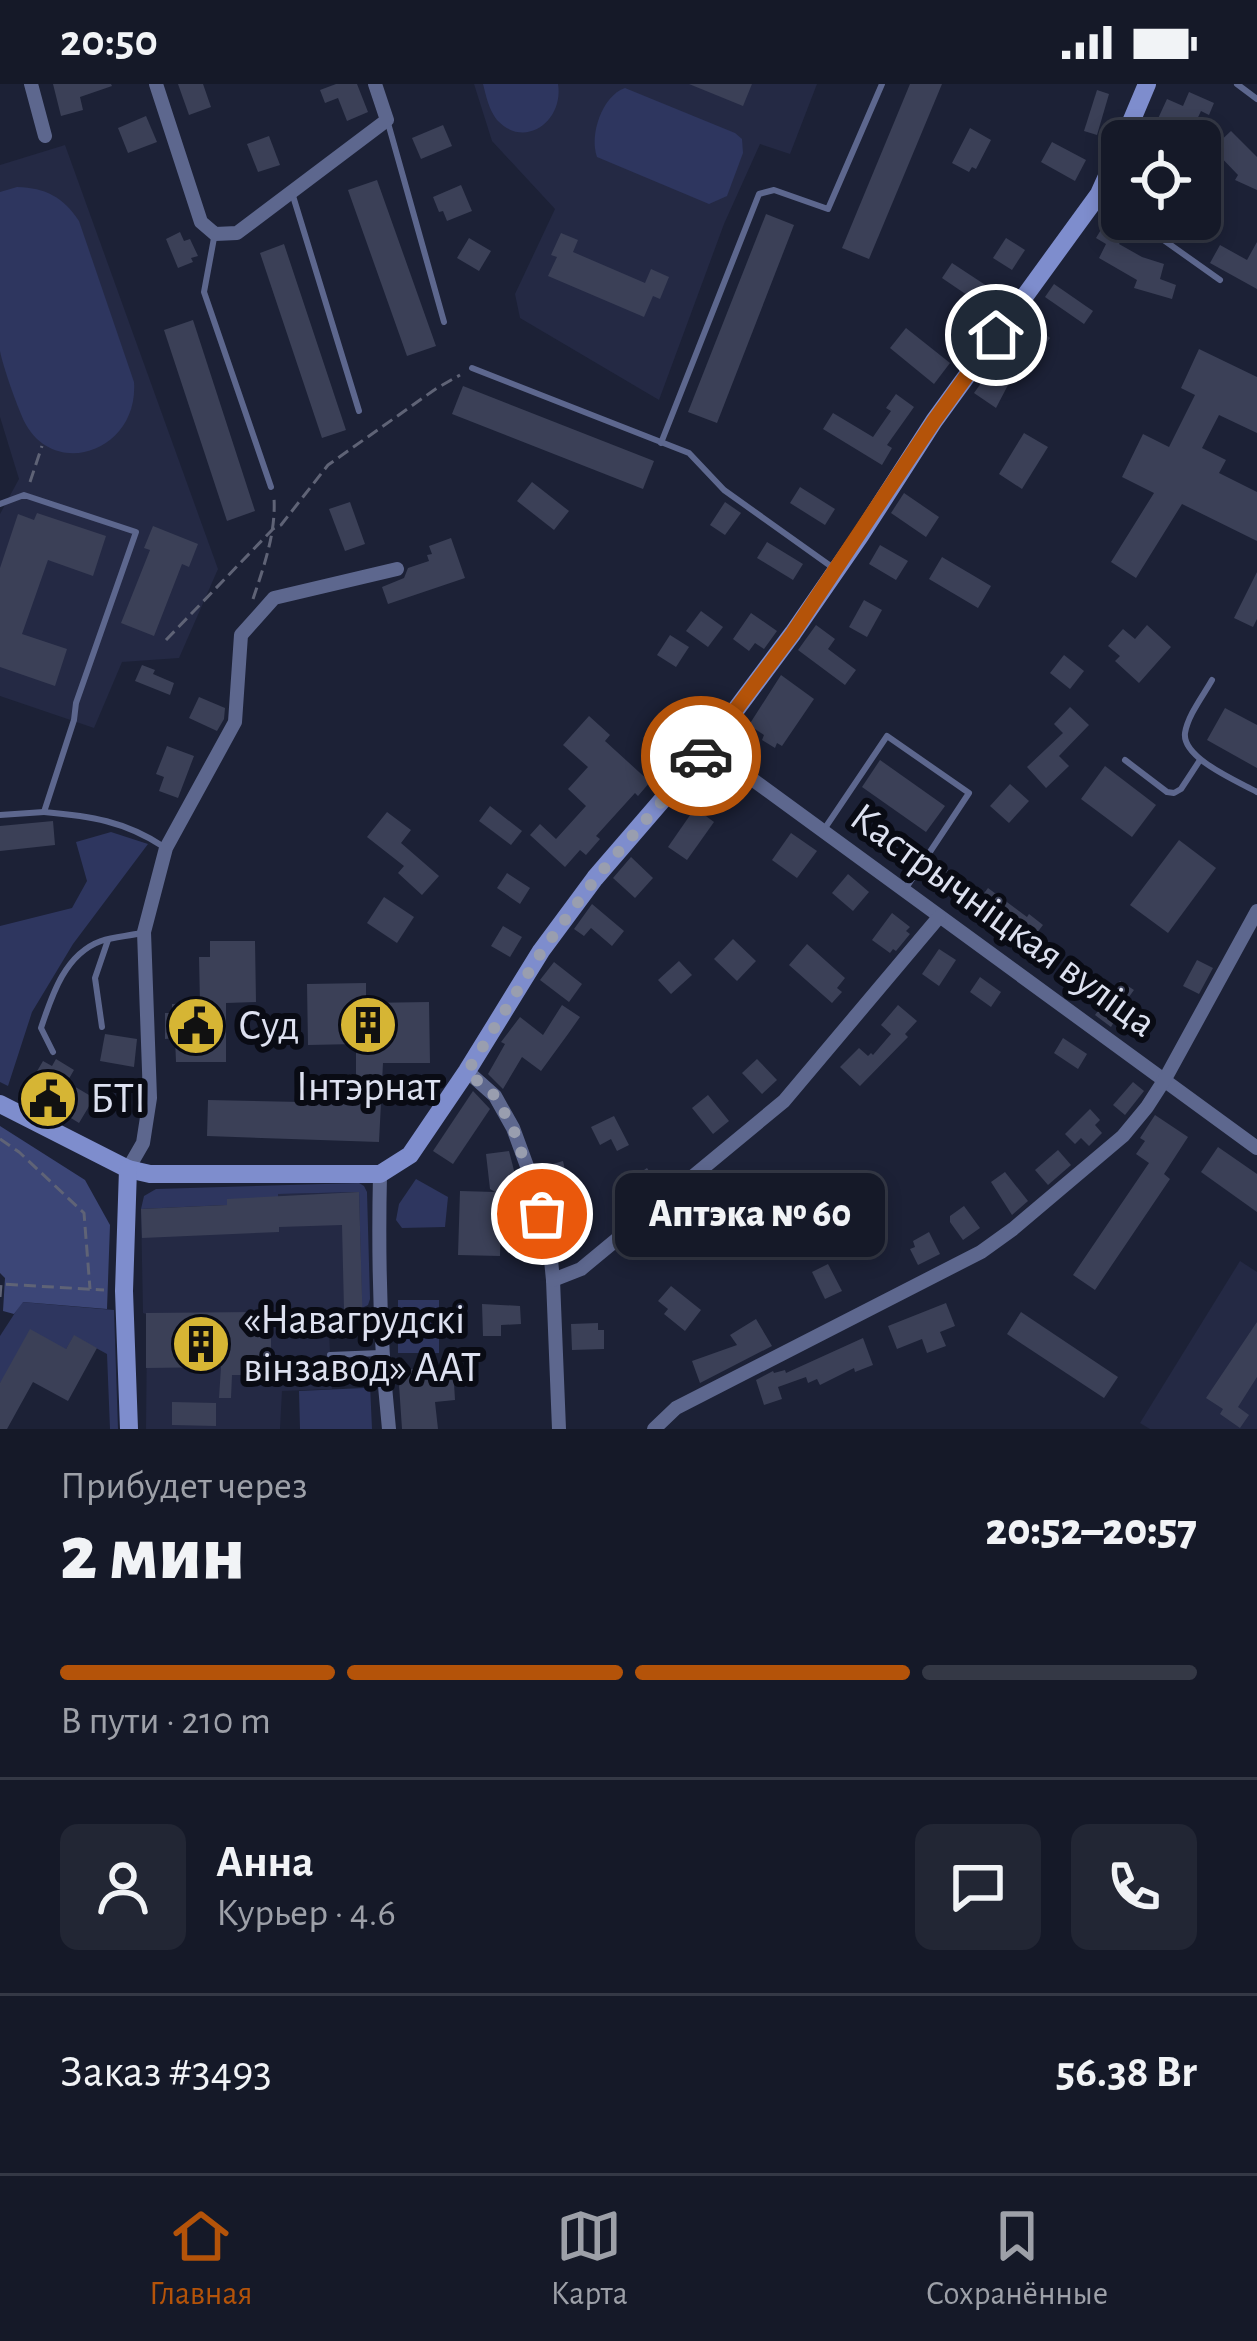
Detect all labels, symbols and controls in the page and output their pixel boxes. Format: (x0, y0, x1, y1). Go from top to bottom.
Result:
text: 20:50 (60, 19, 158, 64)
map controls (1101, 120, 1221, 240)
button: locate (1101, 120, 1221, 240)
pin (945, 284, 1047, 386)
icon: home (963, 302, 1029, 368)
courier (641, 696, 761, 816)
icon: car (668, 723, 734, 789)
street label: Кастрычніцкая вуліца (842, 795, 1164, 1045)
building icon: Інтэрнат (337, 994, 399, 1056)
public building icon: Суд (165, 995, 227, 1057)
place label: Суд (238, 1005, 299, 1047)
place label: Інтэрнат (296, 1066, 441, 1108)
public building icon: БТІ (17, 1068, 79, 1130)
place label: БТІ (90, 1078, 146, 1120)
pin (491, 1163, 593, 1265)
callout: Аптэка № 60 (614, 1172, 884, 1256)
icon: bag (509, 1181, 575, 1247)
text: Аптэка № 60 (648, 1195, 852, 1234)
place label: «Навагрудскі вінзавод» ААТ (243, 1299, 481, 1389)
building icon: «Навагрудскі вінзавод» ААТ (170, 1313, 232, 1375)
text: Прибудет через (60, 1467, 307, 1506)
text: 20:52–20:57 (986, 1508, 1197, 1553)
text: 2 мин (60, 1516, 245, 1594)
text: В пути · 210 m (60, 1702, 271, 1741)
button: person (60, 1824, 186, 1950)
button: chat (915, 1824, 1041, 1950)
button: phone (1071, 1824, 1197, 1950)
text: Анна (216, 1840, 314, 1885)
text: Курьер · 4.6 (216, 1894, 396, 1933)
text: Заказ #3493 (60, 2050, 272, 2095)
text: 56.38 Br (1056, 2050, 1197, 2095)
tab: Главная (149, 2203, 253, 2315)
tab: Карта (550, 2203, 628, 2315)
tab: Сохранённые (926, 2203, 1108, 2315)

